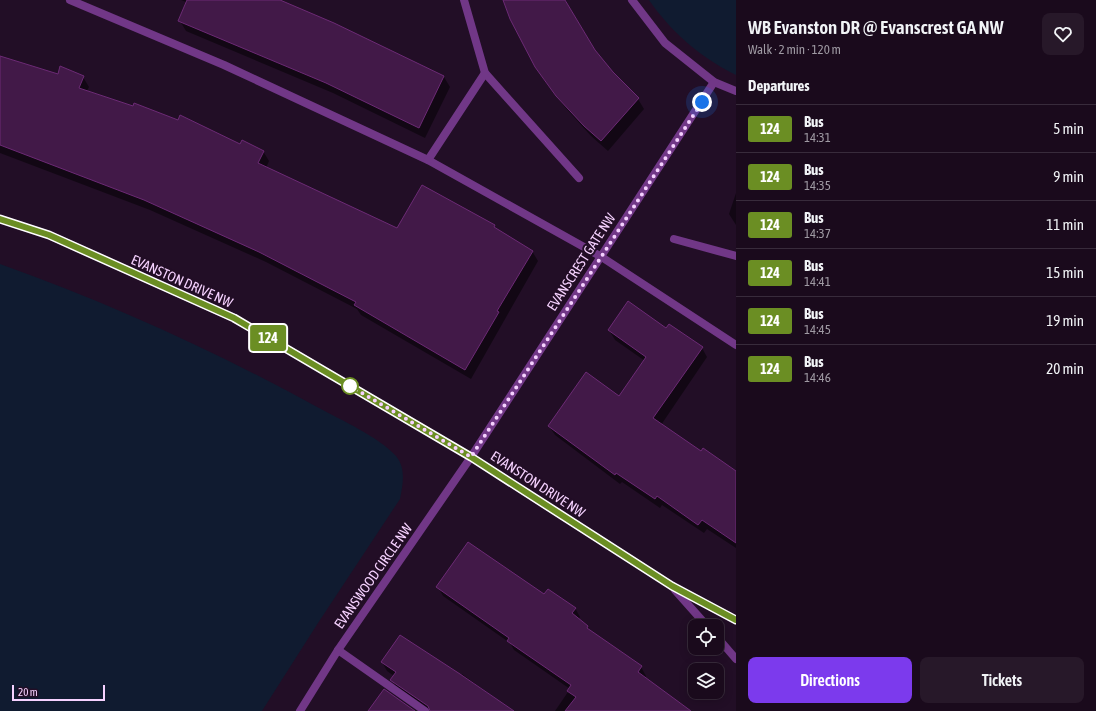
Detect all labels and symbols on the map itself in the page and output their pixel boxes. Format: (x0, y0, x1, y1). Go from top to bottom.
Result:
your location (692, 92, 712, 112)
street label: EVANSCREST GATE NW (544, 210, 619, 314)
street label: EVANSTON DRIVE NW (129, 251, 236, 311)
line badge: 124 (245, 325, 291, 351)
unlabelled marker (341, 377, 359, 395)
street label: EVANSTON DRIVE NW (488, 448, 589, 521)
street label: EVANSWOOD CIRCLE NW (331, 520, 416, 632)
scale bar (12, 683, 105, 702)

